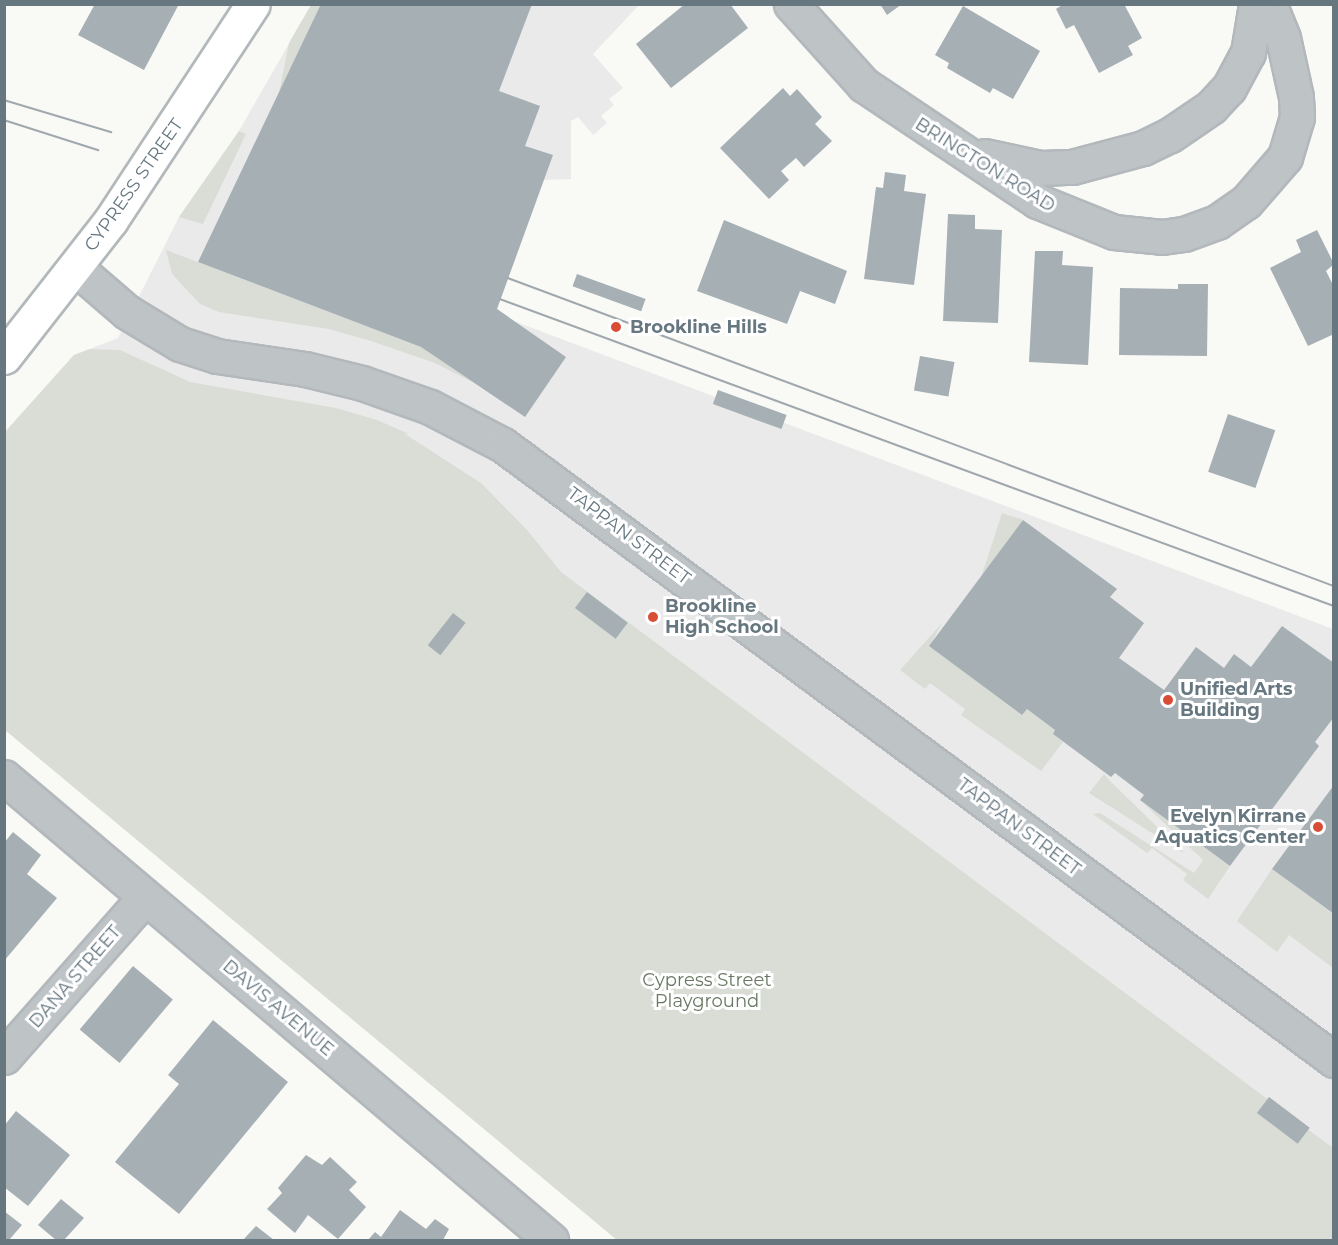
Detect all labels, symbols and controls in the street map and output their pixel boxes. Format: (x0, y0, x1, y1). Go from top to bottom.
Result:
street label: BRINGTON ROAD (911, 113, 1059, 217)
street label: CYPRESS STREET (80, 115, 188, 255)
place label: Brookline Hills (630, 316, 767, 338)
marker: Brookline Hills (607, 318, 625, 336)
street label: TAPPAN STREET (563, 483, 695, 589)
place label: Brookline High School (665, 596, 779, 638)
marker: Brookline High School (646, 610, 660, 624)
place label: Unified Arts Building (1180, 679, 1293, 722)
marker: Unified Arts Building (1161, 693, 1175, 707)
street label: TAPPAN STREET (953, 774, 1085, 880)
place label: Evelyn Kirrane Aquatics Center (1155, 806, 1306, 848)
marker: Evelyn Kirrane Aquatics Center (1311, 820, 1325, 834)
street label: DANA STREET (25, 921, 125, 1033)
street label: DAVIS AVENUE (218, 955, 338, 1061)
park label: Cypress Street Playground (642, 970, 772, 1012)

